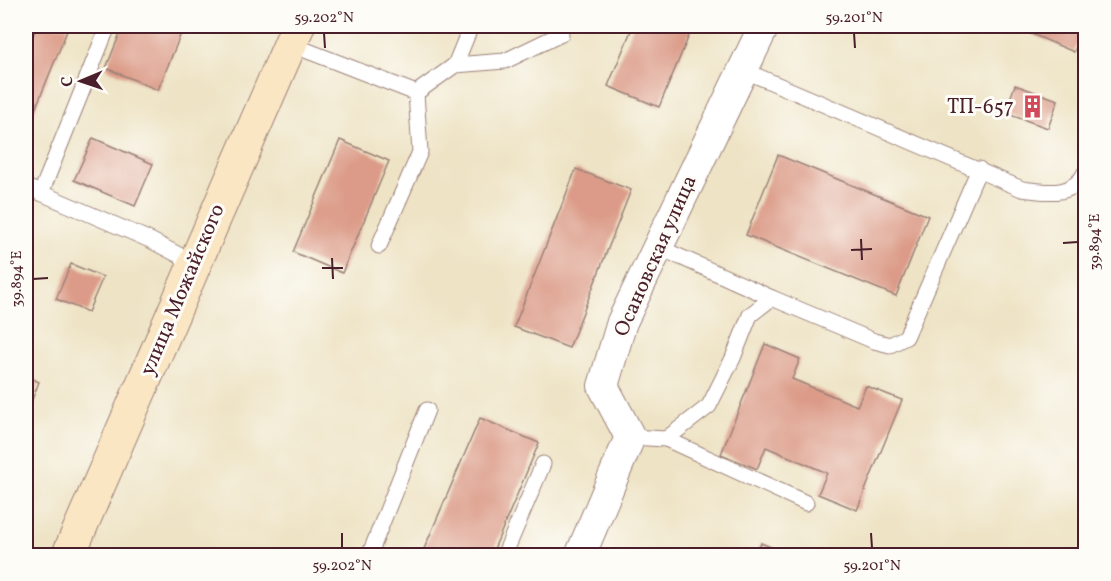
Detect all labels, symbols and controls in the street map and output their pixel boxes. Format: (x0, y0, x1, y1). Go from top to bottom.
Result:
text: 59.202°N (294, 8, 354, 29)
text: 59.201°N (825, 8, 883, 29)
north arrow (51, 51, 111, 111)
text: С (57, 76, 79, 87)
place label: ТП-657 (947, 93, 1014, 122)
building icon: ТП-657 (1019, 94, 1045, 120)
street label: Осановская улица (607, 171, 705, 341)
street label: улица Можайского (134, 200, 232, 380)
text: 39.894°E (1085, 214, 1106, 270)
text: 39.894°E (7, 251, 28, 307)
text: 59.202°N (312, 556, 372, 577)
text: 59.201°N (843, 556, 901, 577)

